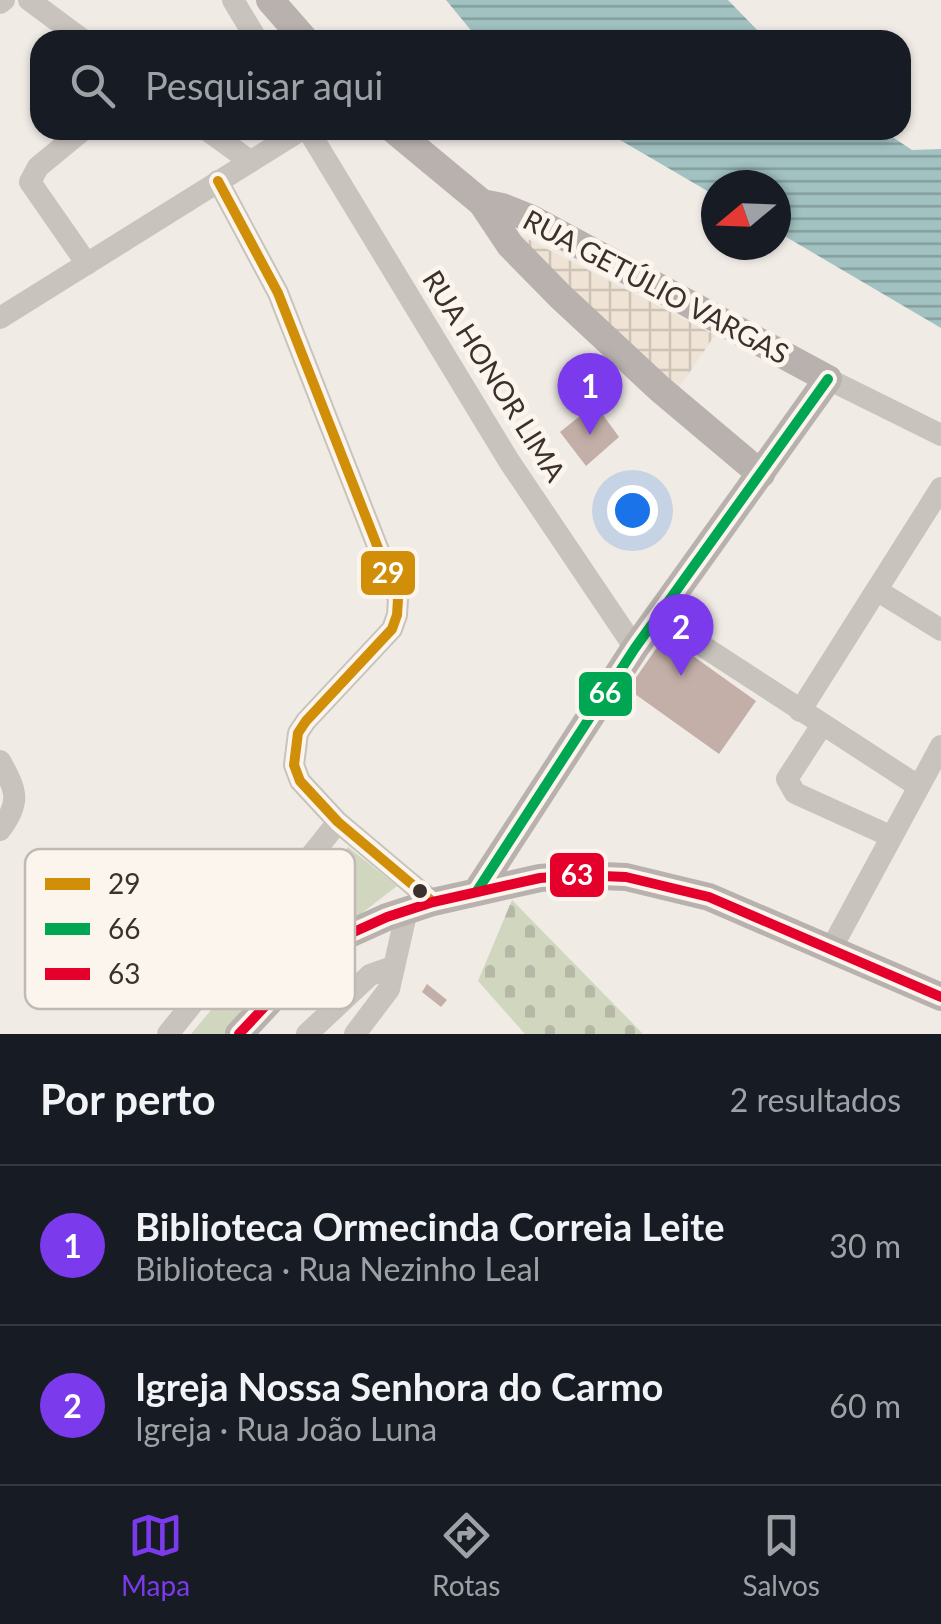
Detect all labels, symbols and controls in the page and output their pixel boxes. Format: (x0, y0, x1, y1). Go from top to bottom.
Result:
search box (30, 30, 911, 140)
icon: search (65, 58, 120, 113)
text: Pesquisar aqui (145, 62, 384, 108)
north arrow (701, 170, 791, 260)
street label: RUA GETÚLIO VARGAS (518, 202, 795, 370)
street label: RUA HONOR LIMA (416, 264, 573, 487)
pin: 1 (558, 352, 622, 435)
your location (607, 485, 658, 536)
line badge: 29 (359, 549, 417, 597)
text: 29 (372, 555, 404, 589)
pin: 2 (648, 594, 714, 676)
line badge: 66 (577, 670, 634, 718)
text: 66 (589, 675, 621, 709)
legend (25, 849, 355, 1009)
line badge: 63 (548, 851, 606, 899)
text: 63 (561, 857, 593, 891)
text: 29 (108, 866, 140, 900)
unlabelled marker (410, 881, 430, 901)
text: 66 (108, 911, 140, 945)
text: 63 (108, 956, 140, 990)
text: Por perto (40, 1074, 216, 1124)
text: 2 resultados (730, 1080, 901, 1119)
text: Biblioteca Ormecinda Correia Leite (135, 1203, 725, 1249)
text: 1 (63, 1226, 82, 1265)
text: 30 m (829, 1226, 901, 1265)
text: Biblioteca · Rua Nezinho Leal (135, 1249, 540, 1288)
text: Igreja Nossa Senhora do Carmo (135, 1363, 663, 1409)
text: 2 (63, 1386, 82, 1425)
text: 60 m (829, 1386, 901, 1425)
text: Igreja · Rua João Luna (135, 1409, 437, 1448)
tab: Mapa (121, 1508, 190, 1602)
tab: Rotas (432, 1508, 500, 1602)
tab: Salvos (742, 1508, 820, 1602)

